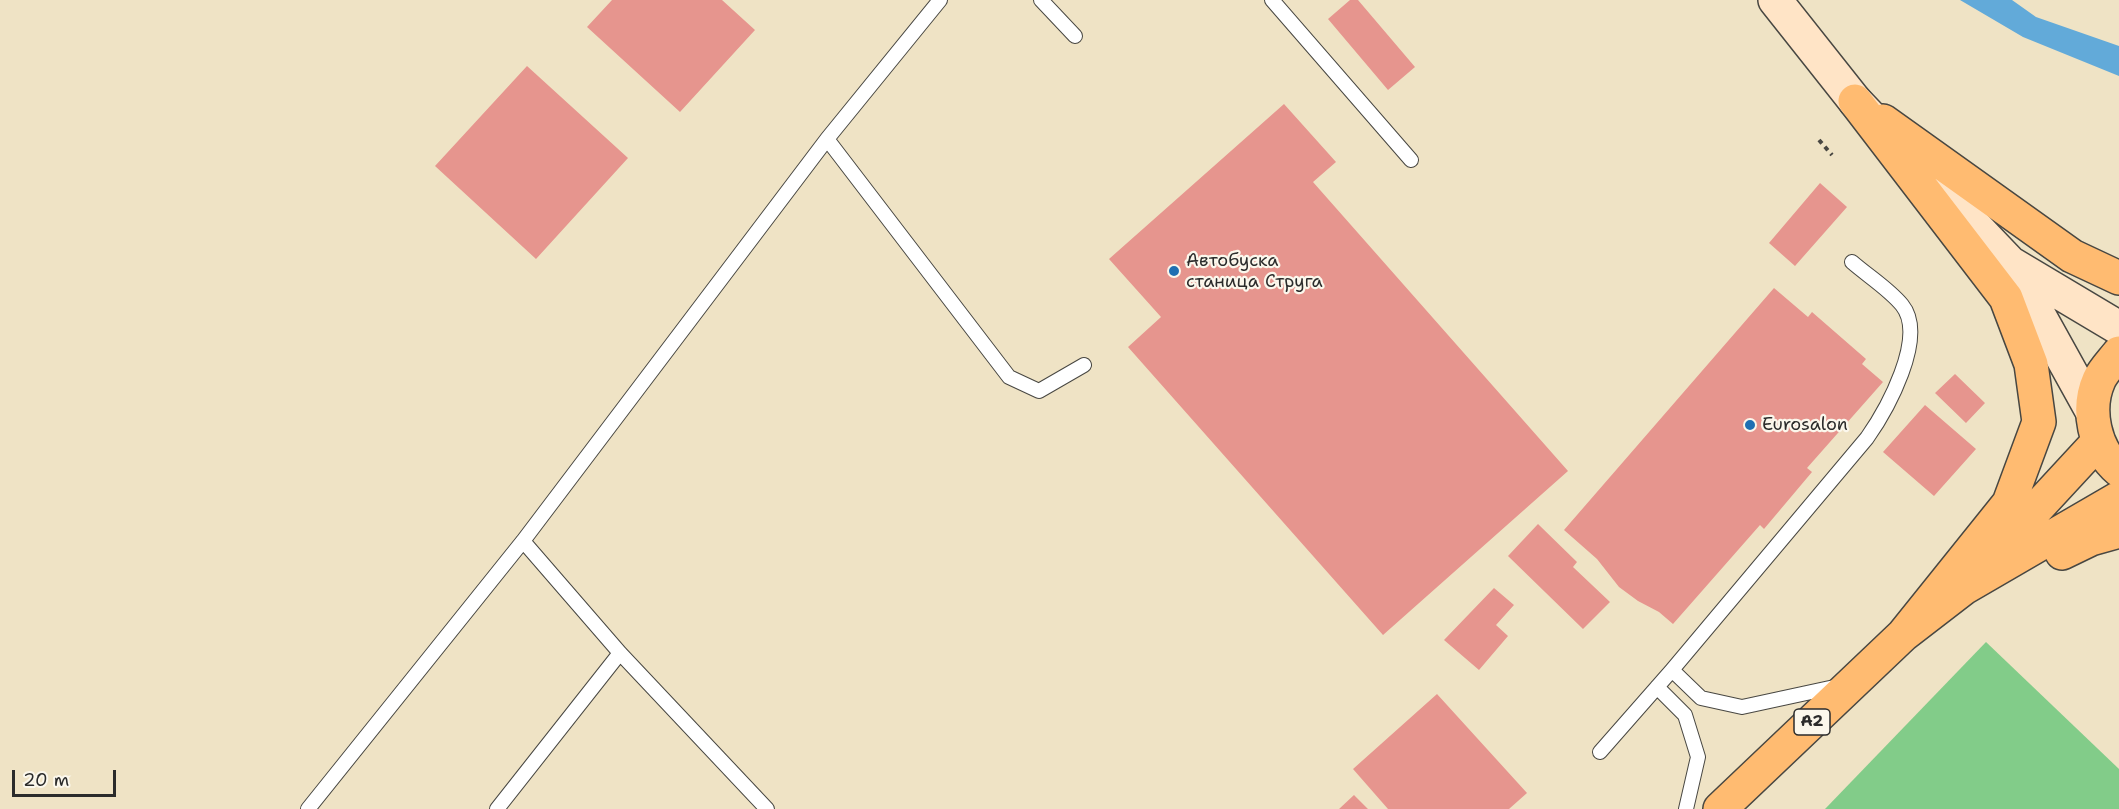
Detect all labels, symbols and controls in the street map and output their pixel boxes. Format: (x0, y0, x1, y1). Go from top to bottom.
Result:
place label: Автобуска станица Струга (1186, 250, 1323, 292)
marker: Автобуска станица Струга (1167, 264, 1181, 278)
place label: Eurosalon (1762, 414, 1848, 436)
marker: Eurosalon (1743, 418, 1757, 432)
road number: A2 (1794, 709, 1830, 735)
scale bar (15, 758, 118, 796)
text: 20 m (23, 768, 69, 792)

